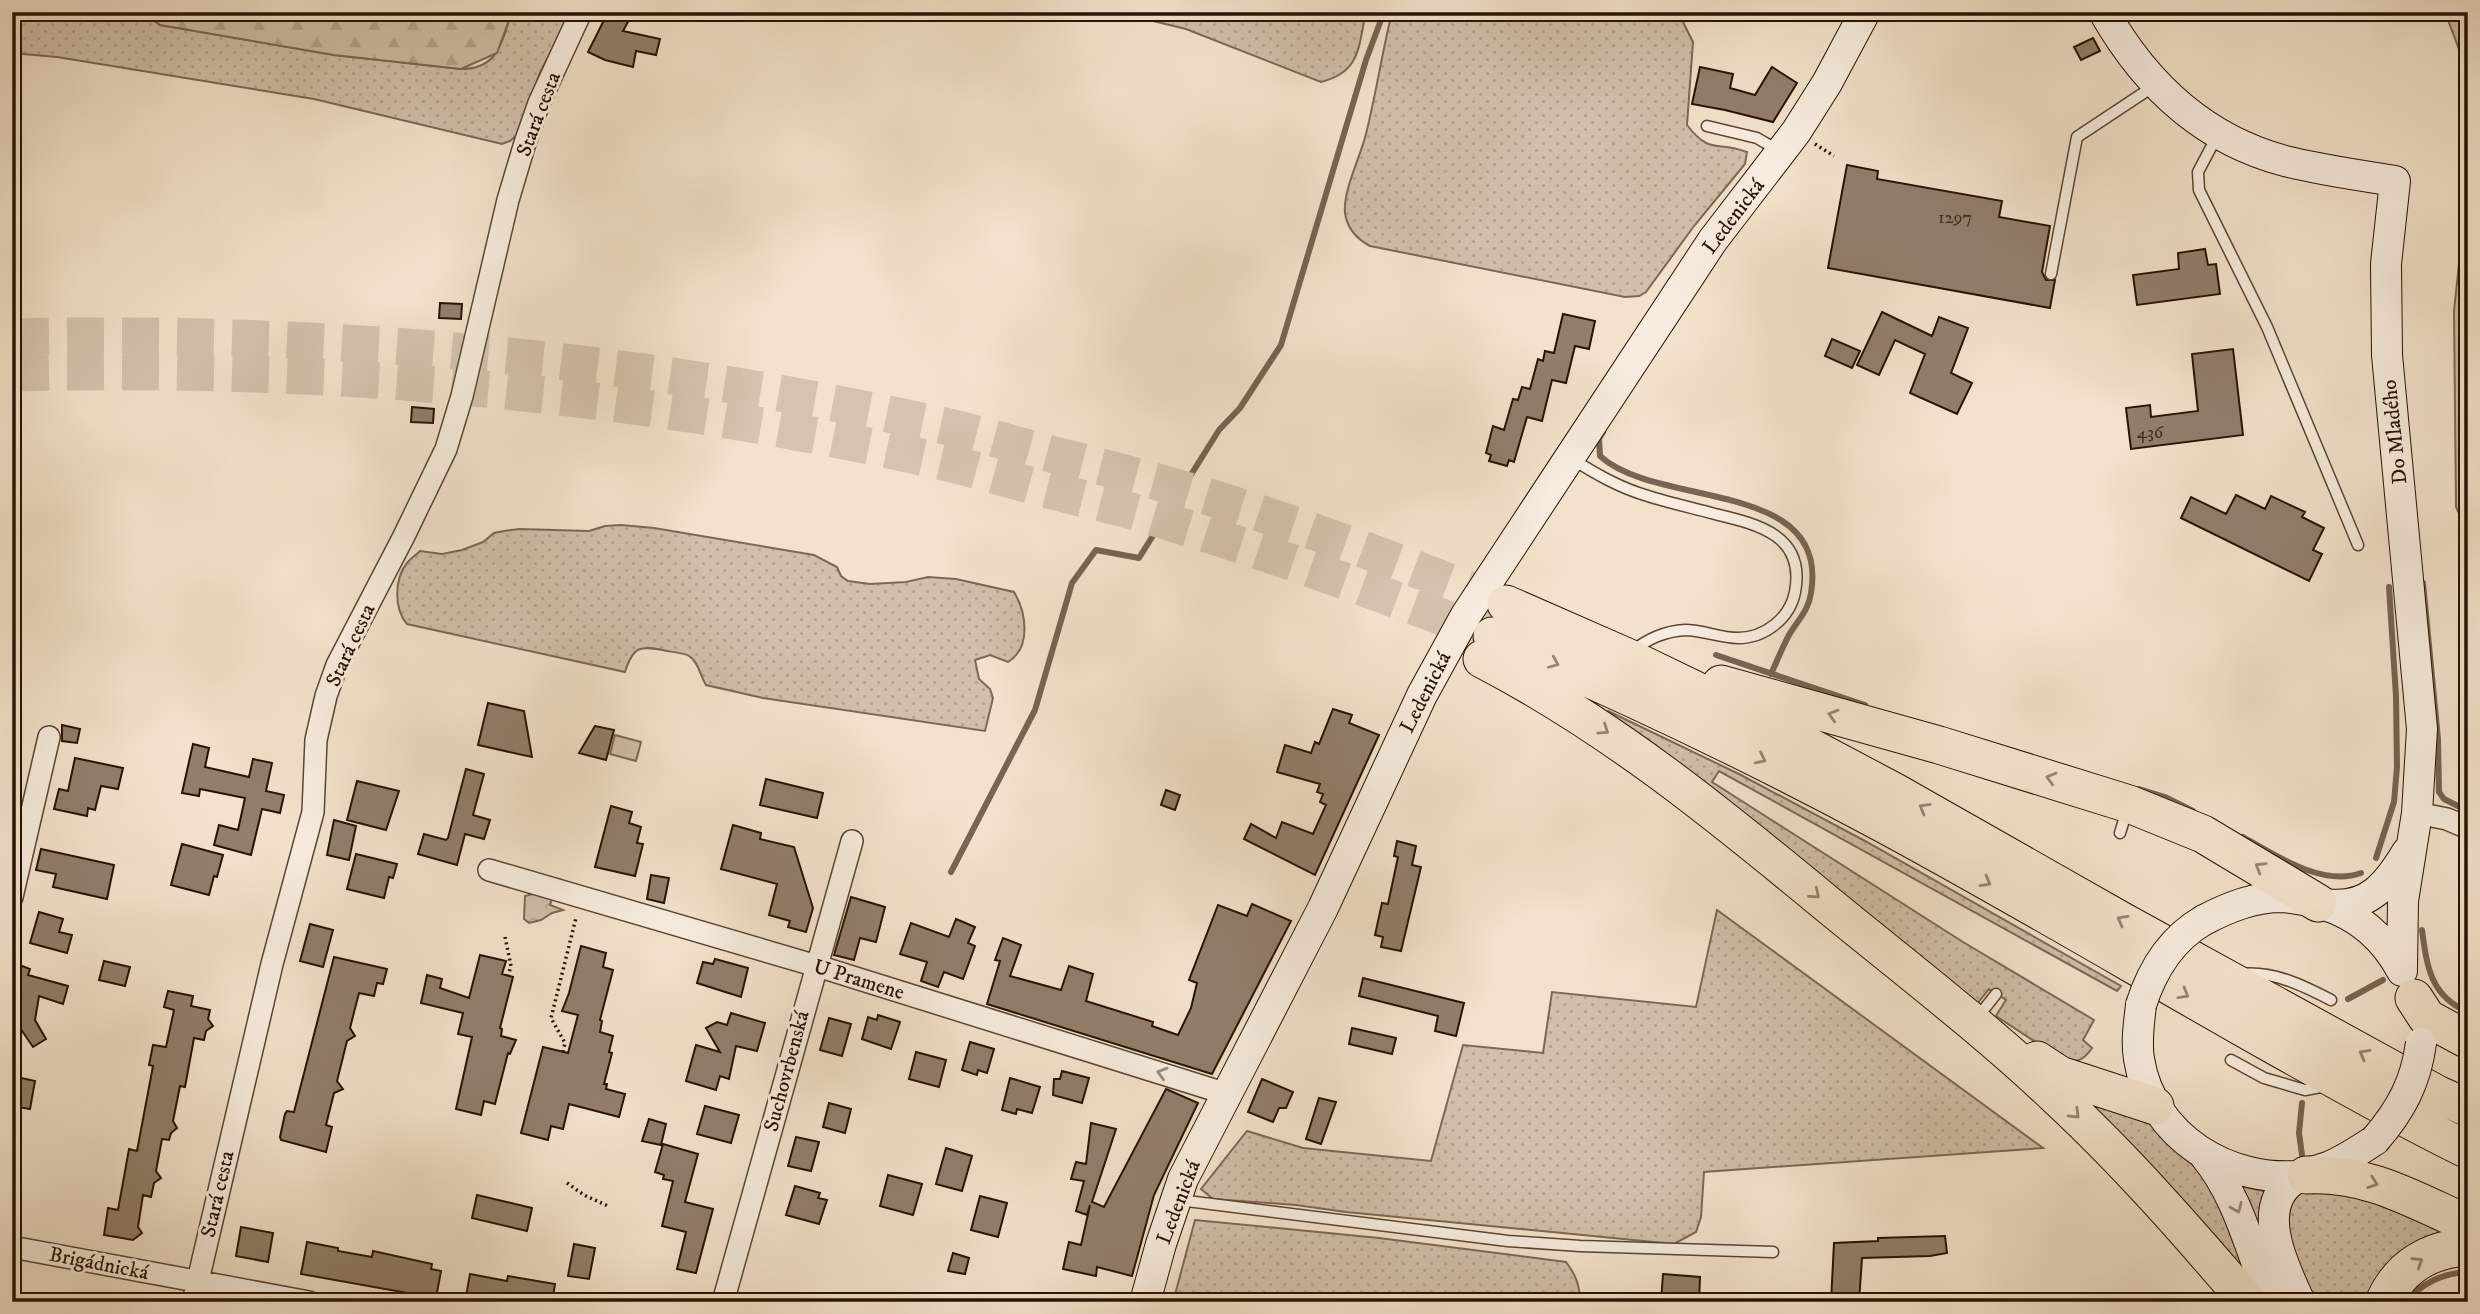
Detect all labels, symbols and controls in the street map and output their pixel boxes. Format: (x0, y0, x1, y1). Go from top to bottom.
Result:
street label: Stará cesta (511, 68, 567, 160)
street label: Ledenická (1697, 174, 1771, 259)
house number: 1297 (1938, 207, 1972, 229)
street label: Do Mladého (2377, 378, 2413, 486)
house number: 436 (2137, 422, 2164, 444)
street label: Stará cesta (320, 600, 381, 691)
street label: Ledenická (1394, 647, 1457, 737)
one-way arrow (1547, 655, 1560, 669)
one-way arrow (1827, 709, 1839, 724)
one-way arrow (1596, 722, 1609, 734)
one-way arrow (1754, 751, 1766, 765)
one-way arrow (2046, 772, 2058, 787)
one-way arrow (1919, 803, 1931, 816)
one-way arrow (2254, 862, 2267, 875)
one-way arrow (1979, 874, 1991, 887)
one-way arrow (1807, 886, 1820, 898)
one-way arrow (2116, 915, 2129, 928)
street label: U Pramene (810, 954, 908, 1006)
one-way arrow (2176, 986, 2189, 999)
street label: Suchovrbenská (758, 1008, 816, 1135)
one-way arrow (2359, 1049, 2371, 1062)
one-way arrow (1156, 1067, 1168, 1082)
one-way arrow (2067, 1106, 2079, 1118)
street label: Stará cesta (195, 1148, 241, 1240)
street label: Ledenická (1151, 1157, 1207, 1248)
one-way arrow (2366, 1175, 2379, 1189)
one-way arrow (2229, 1201, 2243, 1213)
street label: Brigádnická (47, 1242, 151, 1286)
one-way arrow (2410, 1257, 2423, 1270)

